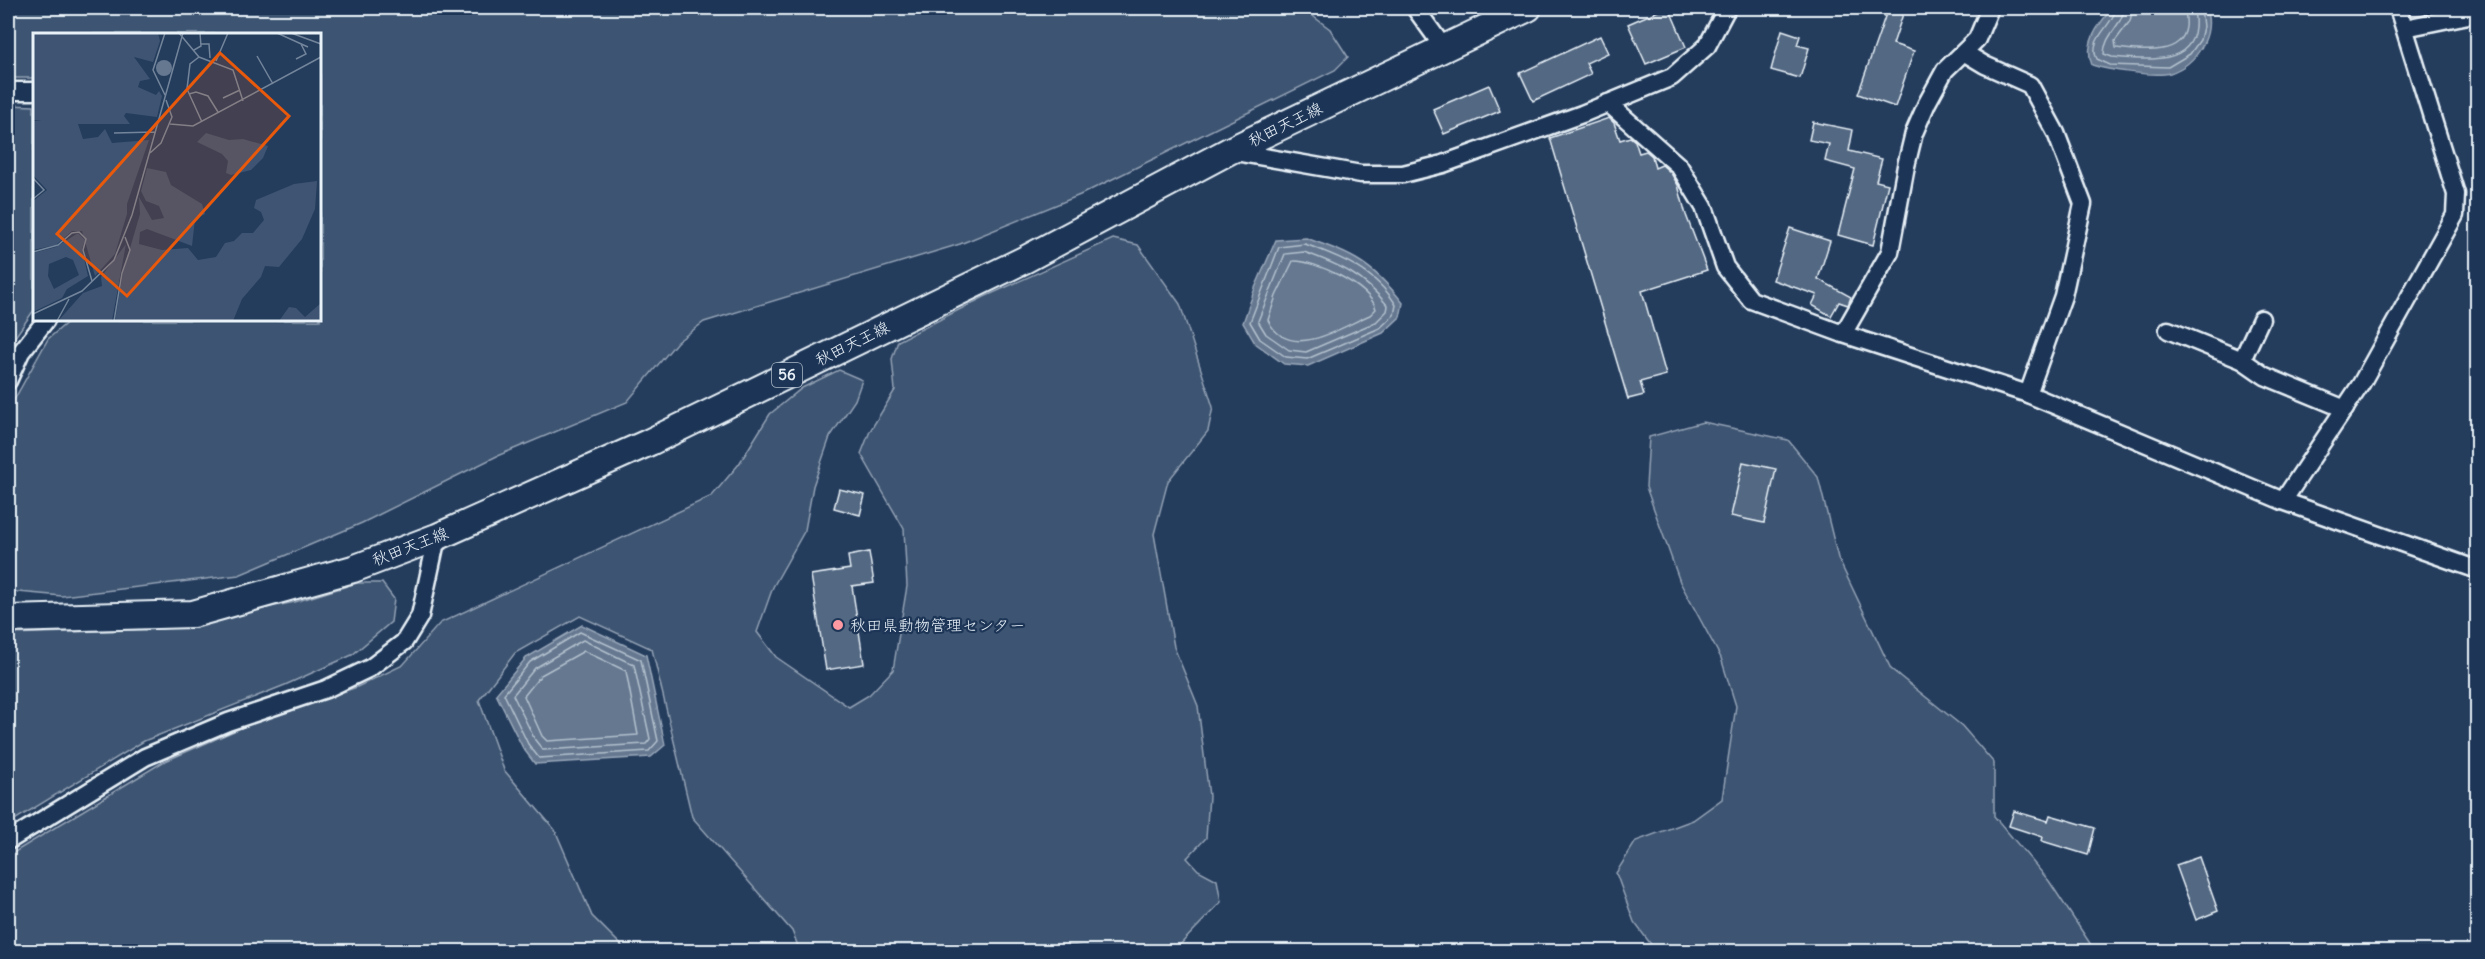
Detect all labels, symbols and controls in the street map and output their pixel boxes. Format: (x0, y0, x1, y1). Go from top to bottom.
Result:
inset map (33, 33, 321, 321)
street label: 秋田天王線 (1245, 97, 1325, 151)
street label: 秋田天王線 (812, 316, 892, 370)
road number: 56 (772, 363, 802, 387)
street label: 秋田天王線 (369, 522, 451, 570)
place label: 秋田県動物管理センター (850, 615, 1025, 635)
marker: 秋田県動物管理センター (831, 618, 845, 632)

